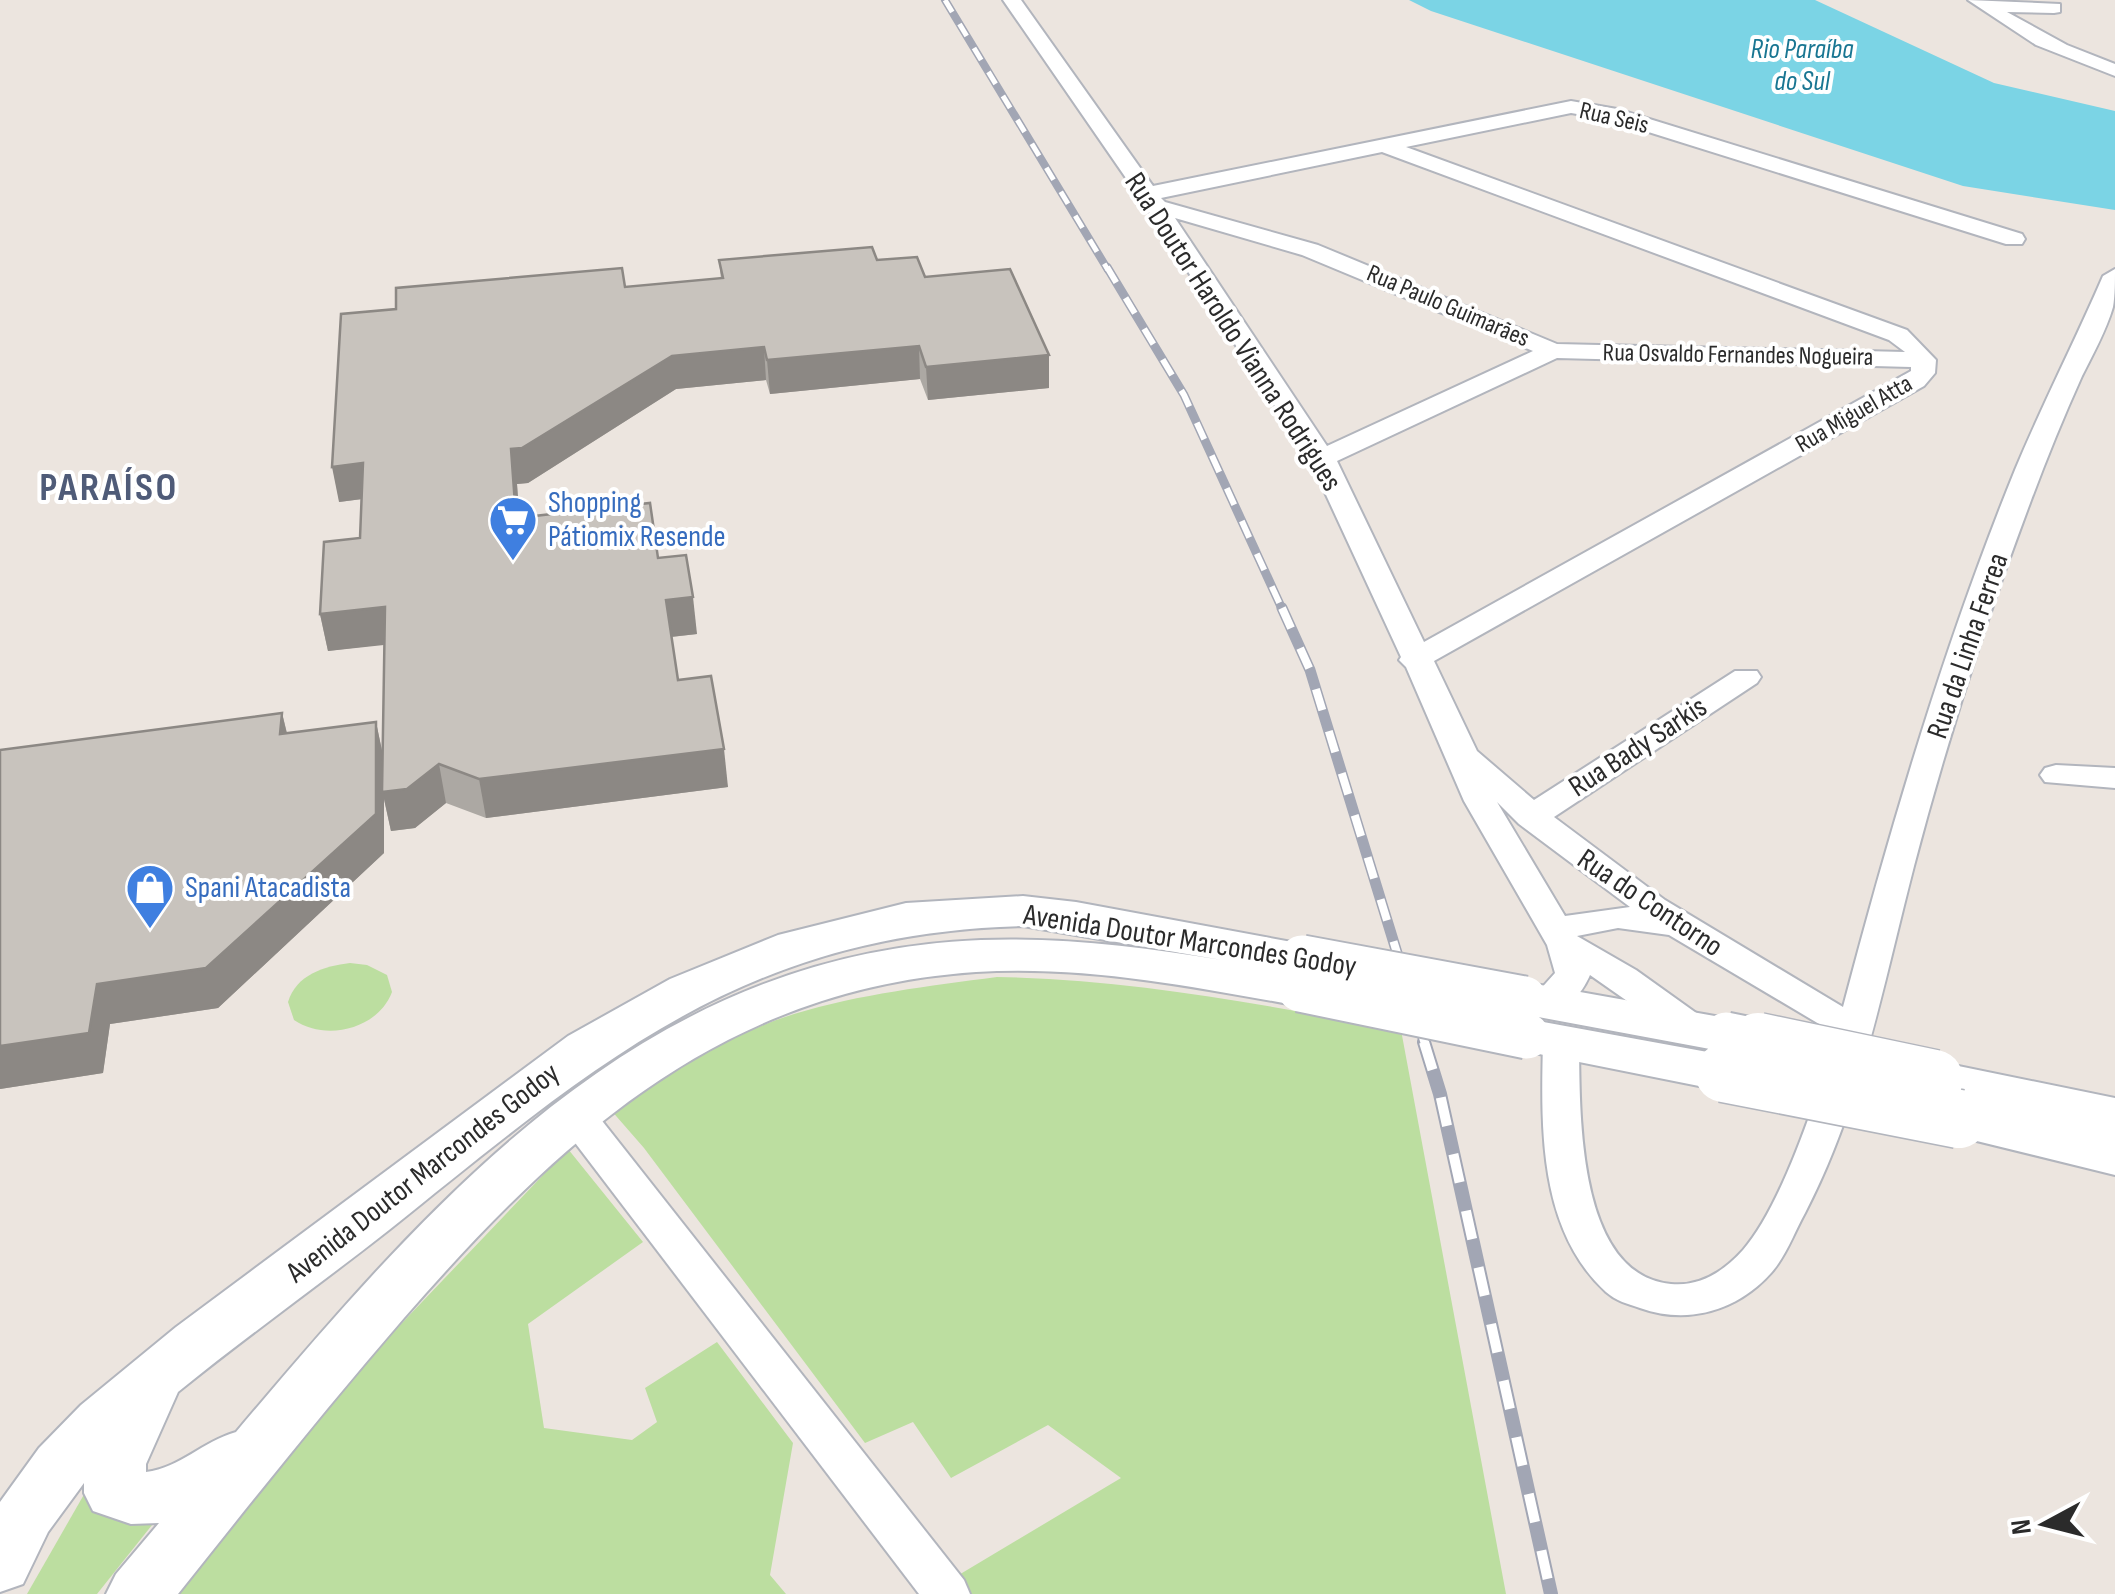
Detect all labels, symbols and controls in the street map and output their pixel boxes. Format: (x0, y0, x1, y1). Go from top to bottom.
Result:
water label: Rio Paraíba do Sul (1750, 33, 1854, 98)
street label: Rua Seis (1576, 95, 1652, 141)
street label: Rua Doutor Haroldo Vianna Rodrigues (1116, 166, 1350, 498)
street label: Rua Paulo Guimarães (1362, 258, 1534, 354)
street label: Rua Osvaldo Fernandes Nogueira (1602, 337, 1874, 373)
street label: Rua Miguel Atta (1790, 368, 1918, 460)
district label: PARAÍSO (39, 464, 179, 512)
place label: Shopping Pátiomix Resende (548, 485, 726, 555)
supermarket icon: Shopping Pátiomix Resende (487, 494, 539, 562)
street label: Rua da Linha Ferrea (1919, 549, 2017, 743)
street label: Rua Bady Sarkis (1562, 689, 1714, 805)
street label: Rua do Contorno (1571, 841, 1729, 965)
shop icon: Spani Atacadista (124, 862, 176, 930)
place label: Spani Atacadista (185, 870, 351, 906)
street label: Avenida Doutor Marcondes Godoy (1020, 897, 1359, 985)
street label: Avenida Doutor Marcondes Godoy (279, 1055, 567, 1291)
north arrow (1995, 1474, 2095, 1574)
text: N (2004, 1517, 2039, 1536)

